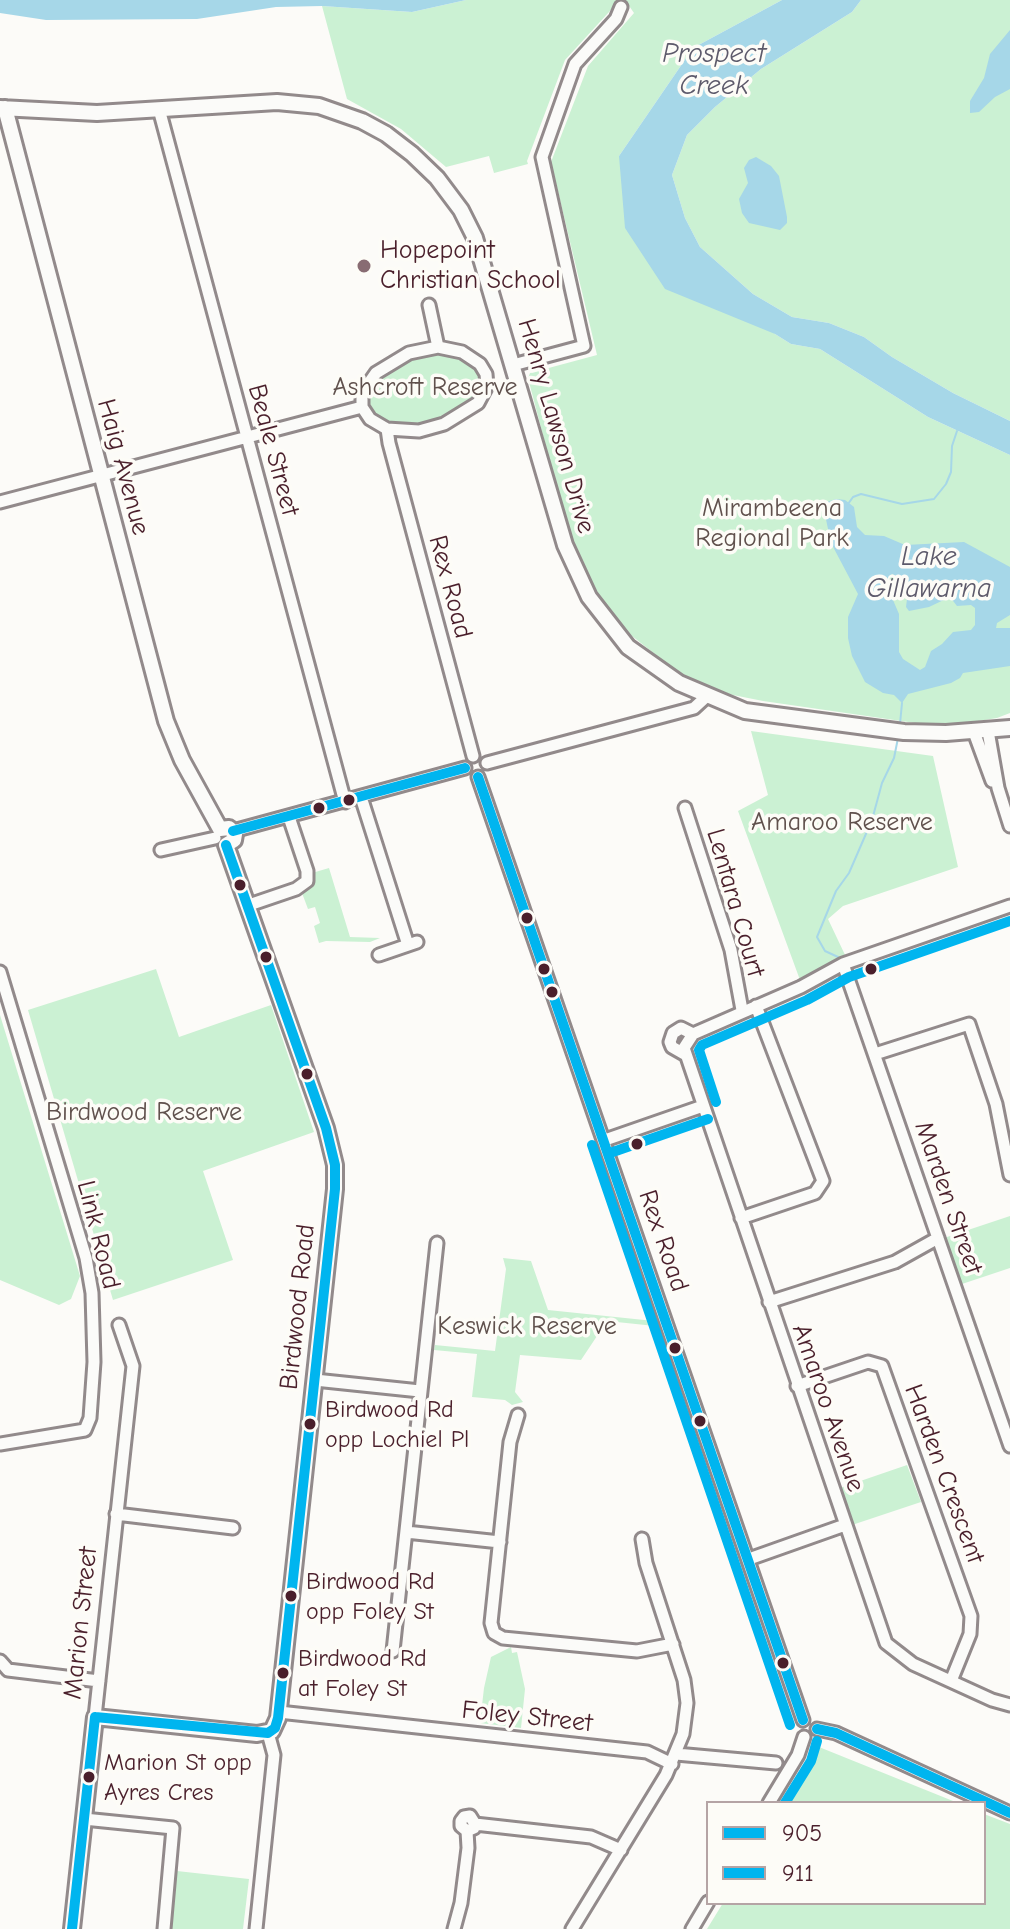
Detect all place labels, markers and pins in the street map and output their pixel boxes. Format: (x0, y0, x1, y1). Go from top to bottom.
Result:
place label: Hopepoint Christian School (380, 235, 561, 296)
marker: Hopepoint Christian School (355, 257, 373, 275)
unlabelled marker (341, 792, 357, 808)
unlabelled marker (311, 800, 327, 816)
unlabelled marker (232, 877, 248, 893)
unlabelled marker (519, 910, 535, 926)
unlabelled marker (258, 949, 274, 965)
unlabelled marker (536, 961, 552, 977)
unlabelled marker (863, 961, 879, 977)
unlabelled marker (544, 984, 560, 1000)
unlabelled marker (299, 1066, 315, 1082)
unlabelled marker (629, 1136, 645, 1152)
unlabelled marker (667, 1340, 683, 1356)
place label: Birdwood Rd opp Lochiel Pl (325, 1396, 469, 1452)
unlabelled marker (692, 1413, 708, 1429)
marker: Birdwood Rd opp Lochiel Pl (302, 1416, 318, 1432)
place label: Birdwood Rd opp Foley St (306, 1568, 435, 1624)
marker: Birdwood Rd opp Foley St (283, 1588, 299, 1604)
place label: Birdwood Rd at Foley St (298, 1645, 427, 1701)
unlabelled marker (775, 1655, 791, 1671)
marker: Birdwood Rd at Foley St (275, 1665, 291, 1681)
place label: Marion St opp Ayres Cres (104, 1749, 252, 1805)
marker: Marion St opp Ayres Cres (81, 1769, 97, 1785)

